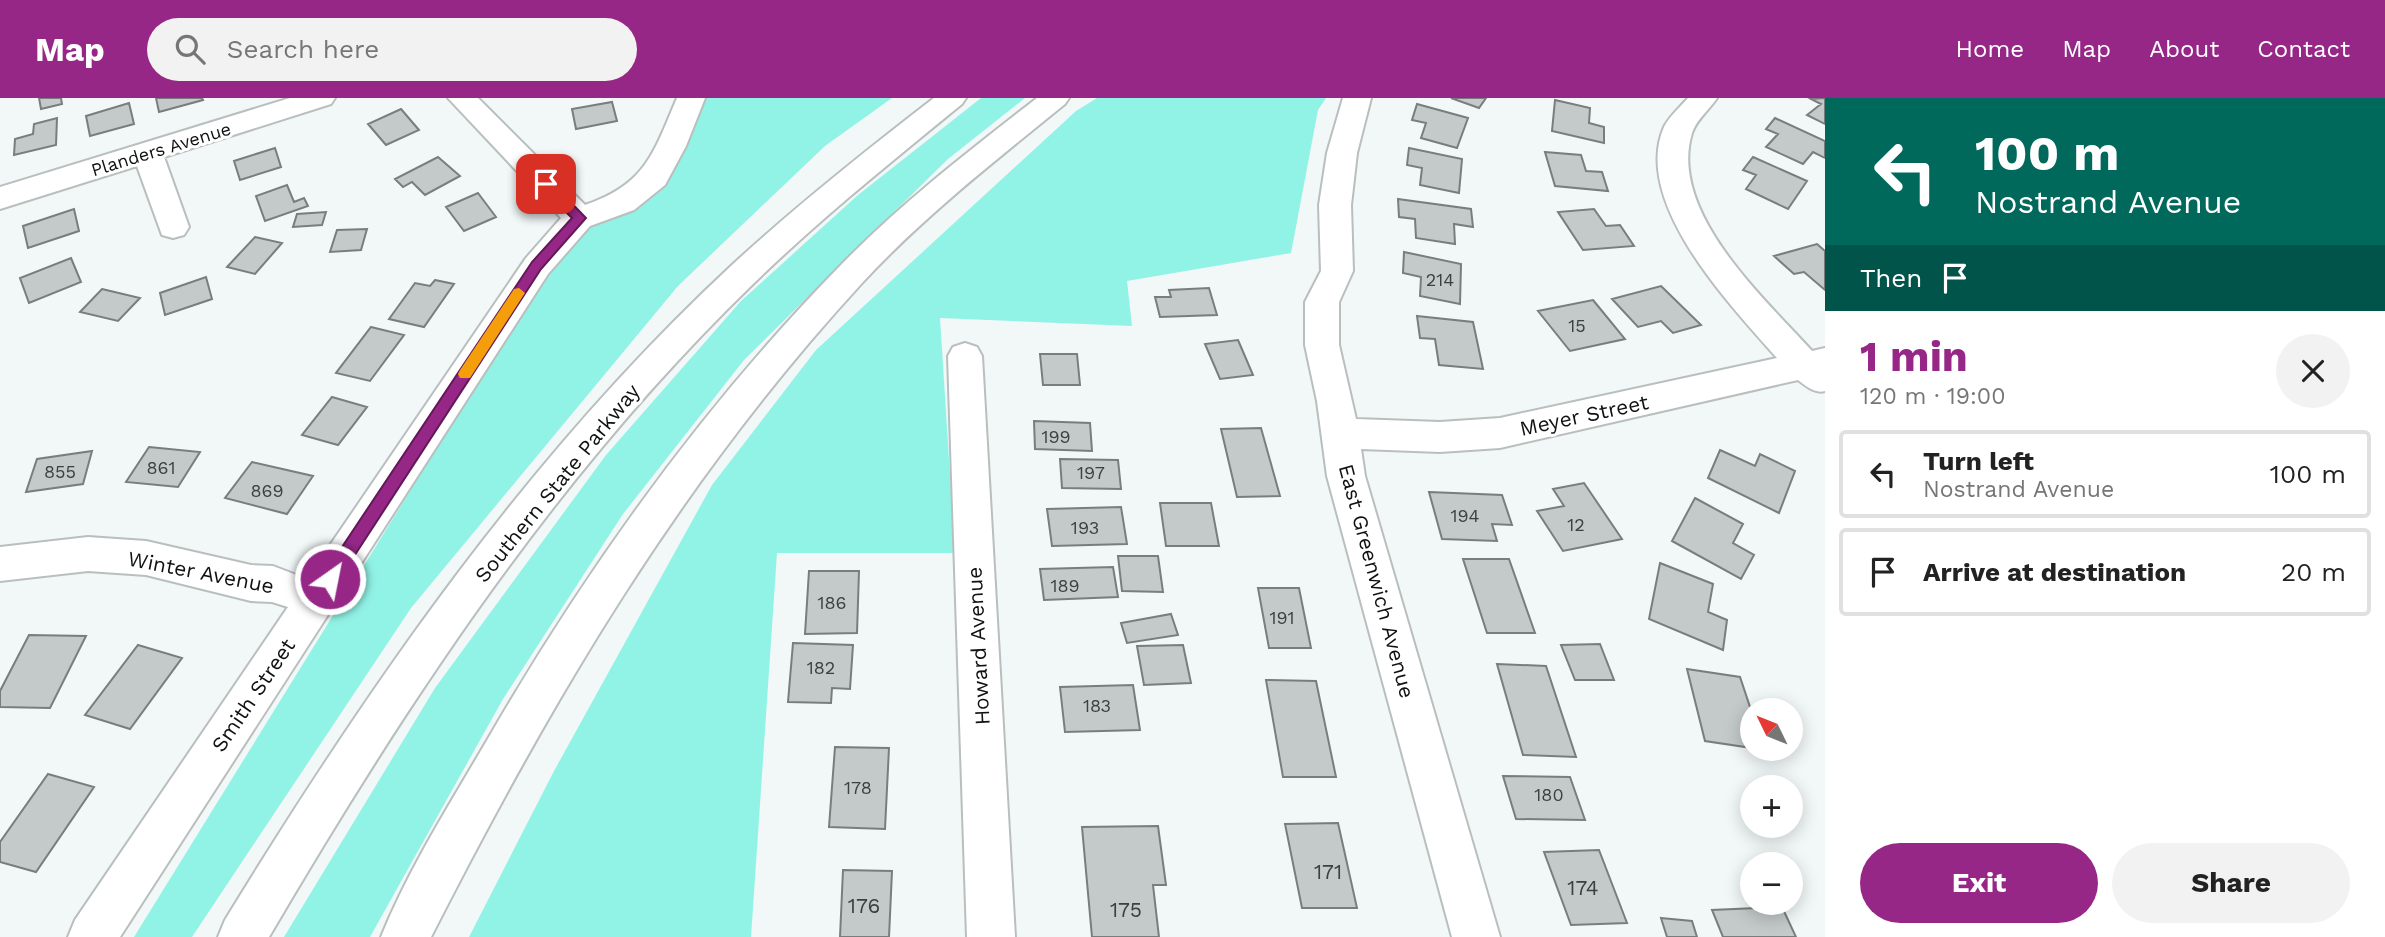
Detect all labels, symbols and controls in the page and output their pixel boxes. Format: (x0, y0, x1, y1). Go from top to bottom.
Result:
search box (147, 18, 637, 81)
text: Map (35, 30, 105, 69)
icon: search (171, 30, 209, 68)
text: Search here (227, 34, 379, 64)
text: Home (1956, 35, 2024, 63)
text: Map (2062, 35, 2111, 63)
text: About (2149, 35, 2219, 63)
text: Contact (2257, 35, 2350, 63)
street label: Planders Avenue (89, 118, 233, 180)
text: 100 m (1975, 124, 2119, 182)
icon: left (1860, 126, 1951, 217)
pin (516, 154, 576, 214)
icon: arrive (527, 165, 565, 203)
text: Nostrand Avenue (1975, 183, 2241, 221)
icon: arrive (1936, 259, 1974, 297)
text: Then (1860, 263, 1922, 293)
house number: 214 (1426, 269, 1454, 290)
house number: 15 (1568, 315, 1586, 336)
text: 1 min (1860, 332, 1968, 381)
button: close (2276, 334, 2350, 408)
street label: Southern State Parkway (469, 379, 645, 587)
text: 120 m · 19:00 (1860, 383, 2005, 410)
street label: Meyer Street (1517, 389, 1651, 441)
house number: 199 (1041, 426, 1071, 447)
text: Turn left (1923, 446, 2034, 476)
icon: left (1864, 455, 1902, 493)
house number: 861 (146, 457, 176, 478)
text: 100 m (2270, 459, 2346, 489)
house number: 855 (44, 461, 76, 482)
street label: East Greenwich Avenue (1334, 461, 1420, 701)
house number: 197 (1077, 462, 1105, 483)
text: Nostrand Avenue (1923, 476, 2114, 503)
house number: 869 (250, 480, 284, 501)
house number: 194 (1450, 505, 1480, 526)
house number: 12 (1567, 514, 1585, 535)
house number: 193 (1071, 517, 1099, 538)
position arrow (293, 542, 367, 616)
street label: Winter Avenue (126, 546, 276, 598)
icon: arrive (1864, 553, 1902, 591)
text: Arrive at destination (1923, 557, 2186, 587)
text: 20 m (2281, 557, 2346, 587)
street label: Howard Avenue (961, 566, 995, 726)
house number: 189 (1050, 575, 1080, 596)
house number: 186 (817, 592, 847, 613)
house number: 191 (1269, 607, 1295, 628)
street label: Smith Street (206, 633, 300, 756)
house number: 182 (807, 657, 835, 678)
house number: 183 (1083, 695, 1111, 716)
north arrow (1740, 698, 1802, 761)
map controls (1740, 698, 1803, 915)
button: + (1740, 775, 1803, 838)
house number: 178 (844, 777, 872, 798)
house number: 180 (1534, 784, 1564, 805)
button: Exit (1860, 843, 2098, 923)
button: Share (2112, 843, 2350, 923)
button: − (1740, 852, 1803, 915)
house number: 171 (1314, 859, 1342, 884)
house number: 174 (1567, 875, 1599, 900)
house number: 176 (848, 893, 880, 918)
house number: 175 (1110, 897, 1142, 922)

